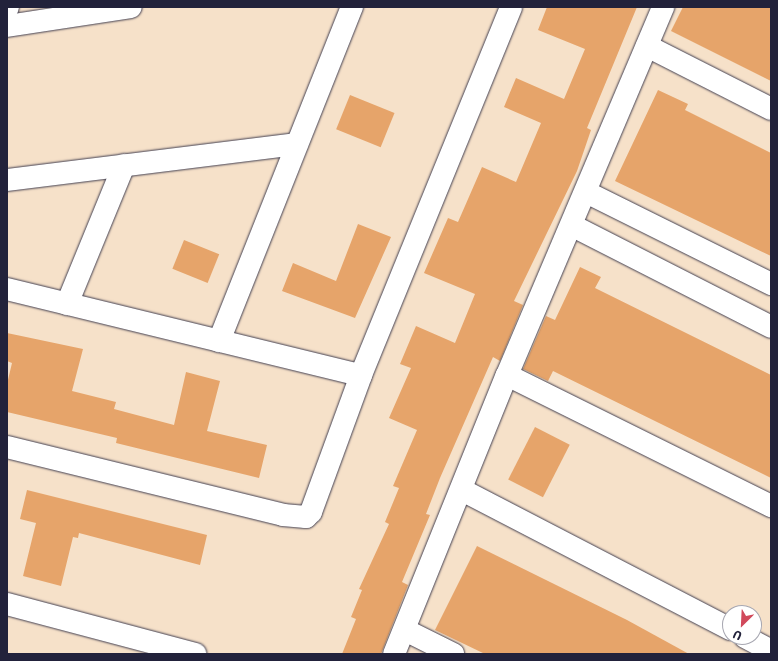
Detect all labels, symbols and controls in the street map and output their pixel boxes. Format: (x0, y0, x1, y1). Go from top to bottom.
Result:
north arrow (722, 605, 762, 645)
text: U (730, 626, 745, 645)

